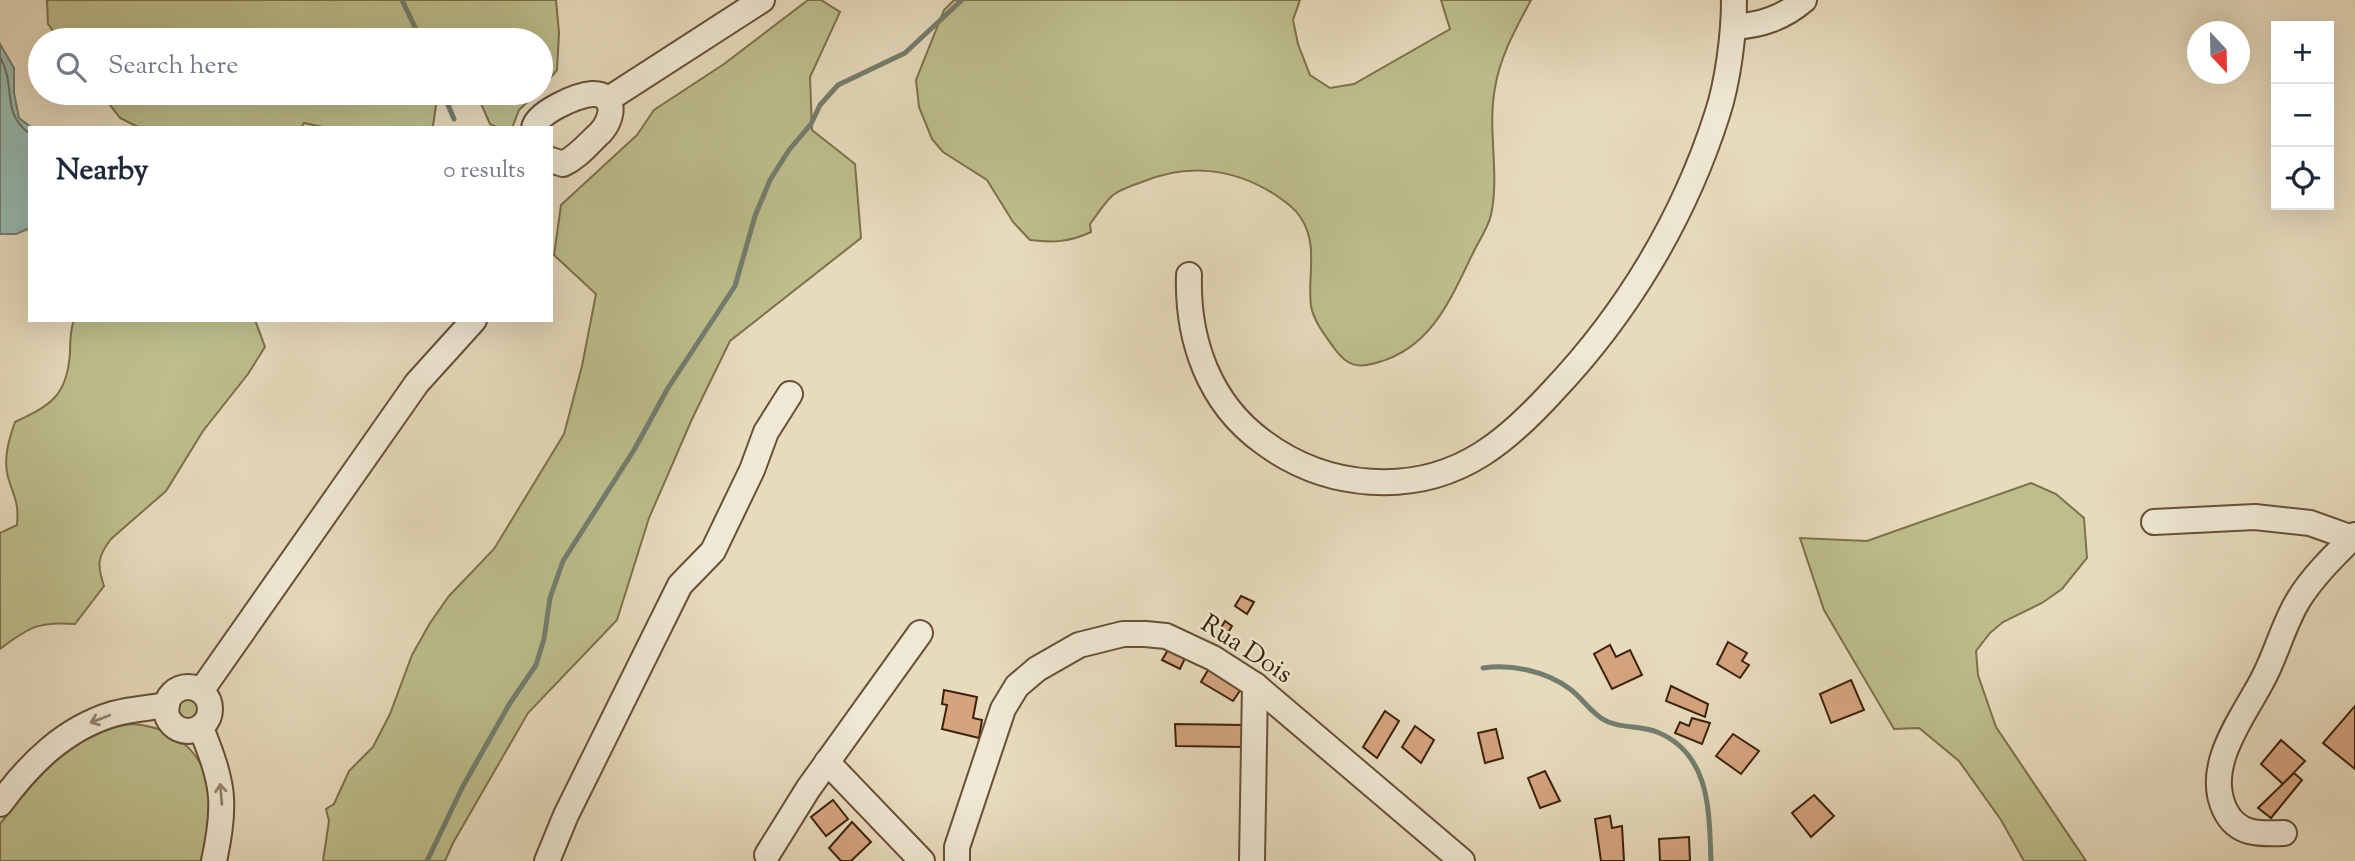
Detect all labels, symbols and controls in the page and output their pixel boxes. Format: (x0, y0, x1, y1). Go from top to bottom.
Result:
north arrow (2187, 21, 2250, 84)
map controls (2271, 21, 2334, 210)
button: + (2271, 21, 2334, 84)
search box (28, 28, 553, 105)
icon: search (52, 48, 90, 86)
text: Search here (108, 48, 238, 85)
button: − (2271, 84, 2334, 147)
button: locate (2271, 147, 2334, 210)
text: Nearby (56, 150, 148, 193)
text: 0 results (443, 155, 525, 188)
street label: Rua Dois (1193, 606, 1299, 694)
one-way arrow (90, 713, 112, 726)
one-way arrow (214, 783, 227, 805)

